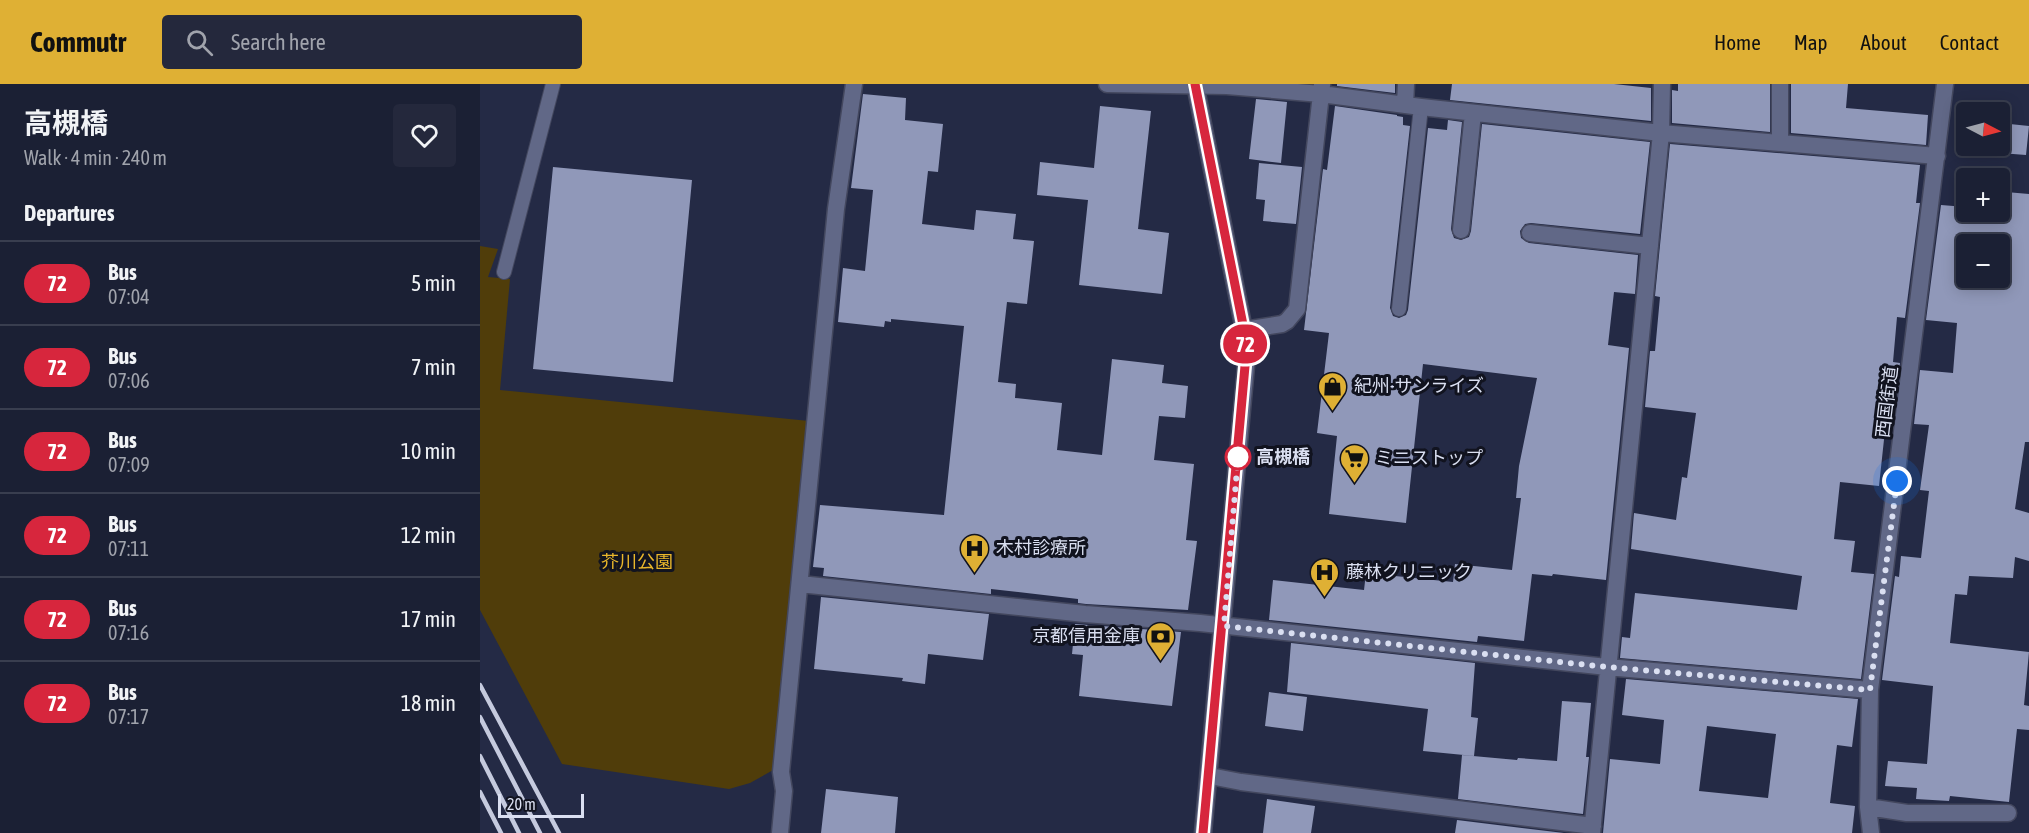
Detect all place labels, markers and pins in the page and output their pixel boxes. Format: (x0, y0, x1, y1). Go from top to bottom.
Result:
shop icon: 紀州-サンライズ (1317, 370, 1349, 412)
place label: 紀州-サンライズ (1354, 375, 1484, 396)
supermarket icon: ミニストップ (1338, 442, 1370, 484)
marker: 高槻橋 (1225, 444, 1251, 470)
place label: 高槻橋 (1256, 446, 1310, 467)
place label: ミニストップ (1375, 447, 1483, 468)
hospital icon: 木村診療所 (959, 532, 991, 574)
place label: 木村診療所 (996, 537, 1086, 558)
hospital icon: 藤林クリニック (1309, 556, 1341, 598)
place label: 藤林クリニック (1346, 561, 1472, 582)
bank icon: 京都信用金庫 (1145, 620, 1177, 662)
place label: 京都信用金庫 (1032, 625, 1140, 646)

